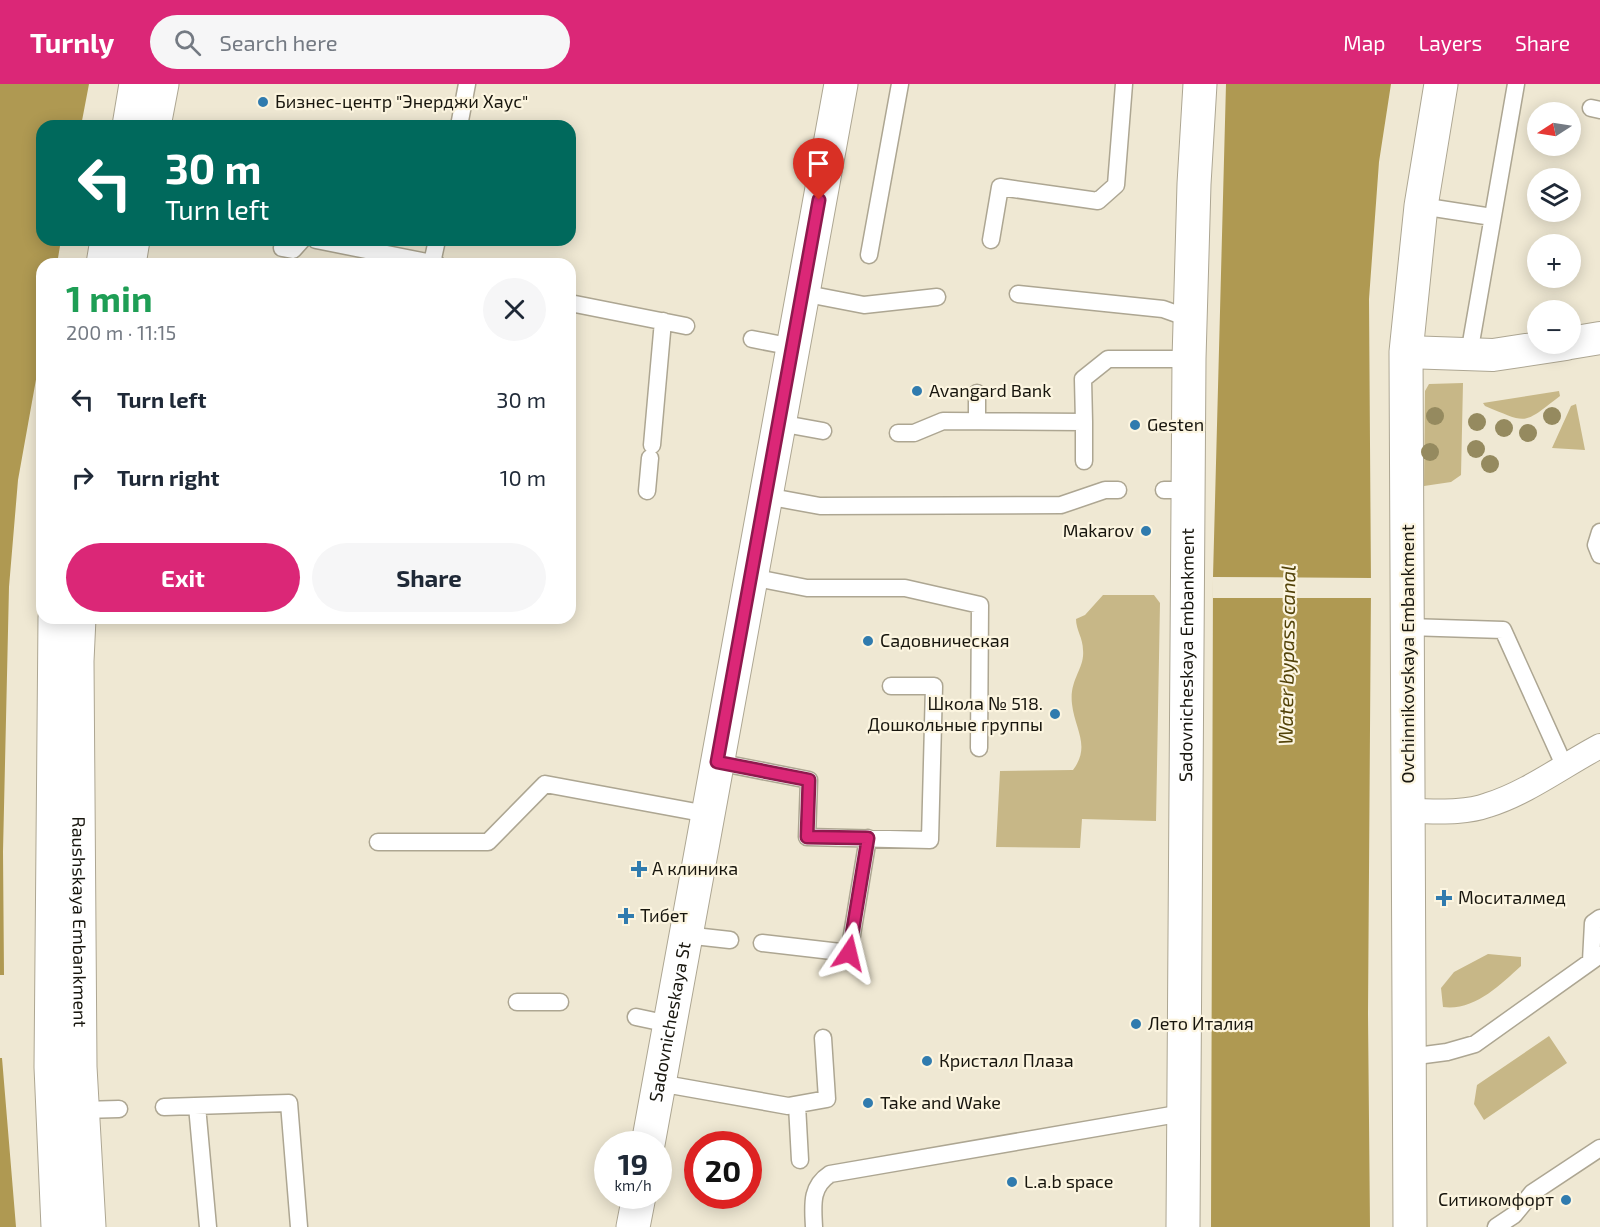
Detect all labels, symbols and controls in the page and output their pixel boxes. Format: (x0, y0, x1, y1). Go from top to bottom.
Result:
search box (150, 15, 570, 69)
text: Turnly (30, 25, 114, 59)
icon: search (171, 26, 204, 59)
text: Search here (219, 29, 338, 55)
text: Map (1343, 30, 1385, 55)
text: Layers (1418, 30, 1482, 55)
text: Share (1515, 30, 1570, 55)
place label: Бизнес-центр "Энерджи Хаус" (275, 90, 528, 112)
marker: Бизнес-центр "Энерджи Хаус" (256, 95, 270, 109)
north arrow (1527, 102, 1581, 156)
map controls (1527, 102, 1581, 354)
pin (793, 138, 844, 200)
text: 30 m (165, 142, 261, 192)
icon: left (66, 144, 144, 222)
icon: arrive (802, 147, 835, 180)
button: layers (1527, 168, 1581, 222)
text: Turn left (165, 193, 269, 225)
button: + (1527, 234, 1581, 288)
text: 1 min (66, 276, 153, 319)
button: close (483, 278, 546, 341)
button: − (1527, 300, 1581, 354)
text: 200 m · 11:15 (66, 320, 176, 344)
place label: Avangard Bank (929, 379, 1052, 401)
icon: left (66, 383, 99, 416)
marker: Avangard Bank (910, 384, 924, 398)
text: Turn left (117, 386, 206, 412)
text: 30 m (496, 386, 546, 412)
place label: Gesten (1147, 413, 1204, 435)
marker: Gesten (1128, 418, 1142, 432)
icon: right (66, 461, 99, 494)
text: Turn right (117, 464, 219, 490)
text: 10 m (500, 464, 546, 490)
place label: Makarov (1063, 519, 1134, 541)
marker: Makarov (1139, 524, 1153, 538)
street label: Ovchinnikovskaya Embankment (1396, 524, 1418, 783)
street label: Sadovnicheskaya Embankment (1174, 528, 1198, 782)
button: Exit (66, 543, 300, 612)
button: Share (312, 543, 546, 612)
water label: Water bypass canal (1272, 565, 1301, 745)
place label: Садовническая (880, 629, 1010, 651)
marker: Садовническая (861, 634, 875, 648)
place label: Школа № 518. Дошкольные группы (867, 692, 1043, 735)
marker: Школа № 518. Дошкольные группы (1048, 707, 1062, 721)
street label: Raushskaya Embankment (68, 816, 92, 1028)
place label: А клиника (652, 857, 738, 879)
marker: А клиника (630, 860, 648, 878)
place label: Моситалмед (1458, 886, 1566, 908)
marker: Моситалмед (1435, 889, 1453, 907)
place label: Тибет (640, 904, 688, 926)
marker: Тибет (617, 907, 635, 925)
position arrow (817, 921, 881, 985)
street label: Sadovnicheskaya St (644, 940, 695, 1104)
place label: Лето Италия (1148, 1012, 1254, 1034)
marker: Лето Италия (1129, 1017, 1143, 1031)
place label: Кристалл Плаза (939, 1049, 1074, 1071)
marker: Кристалл Плаза (920, 1054, 934, 1068)
place label: Take and Wake (880, 1091, 1001, 1113)
marker: Take and Wake (861, 1096, 875, 1110)
speed limit sign: 20 (684, 1131, 762, 1209)
text: 19 (618, 1145, 648, 1181)
place label: L.a.b space (1024, 1170, 1113, 1192)
marker: L.a.b space (1005, 1175, 1019, 1189)
text: km/h (614, 1176, 652, 1194)
place label: Ситикомфорт (1438, 1188, 1554, 1210)
marker: Ситикомфорт (1559, 1193, 1573, 1207)

